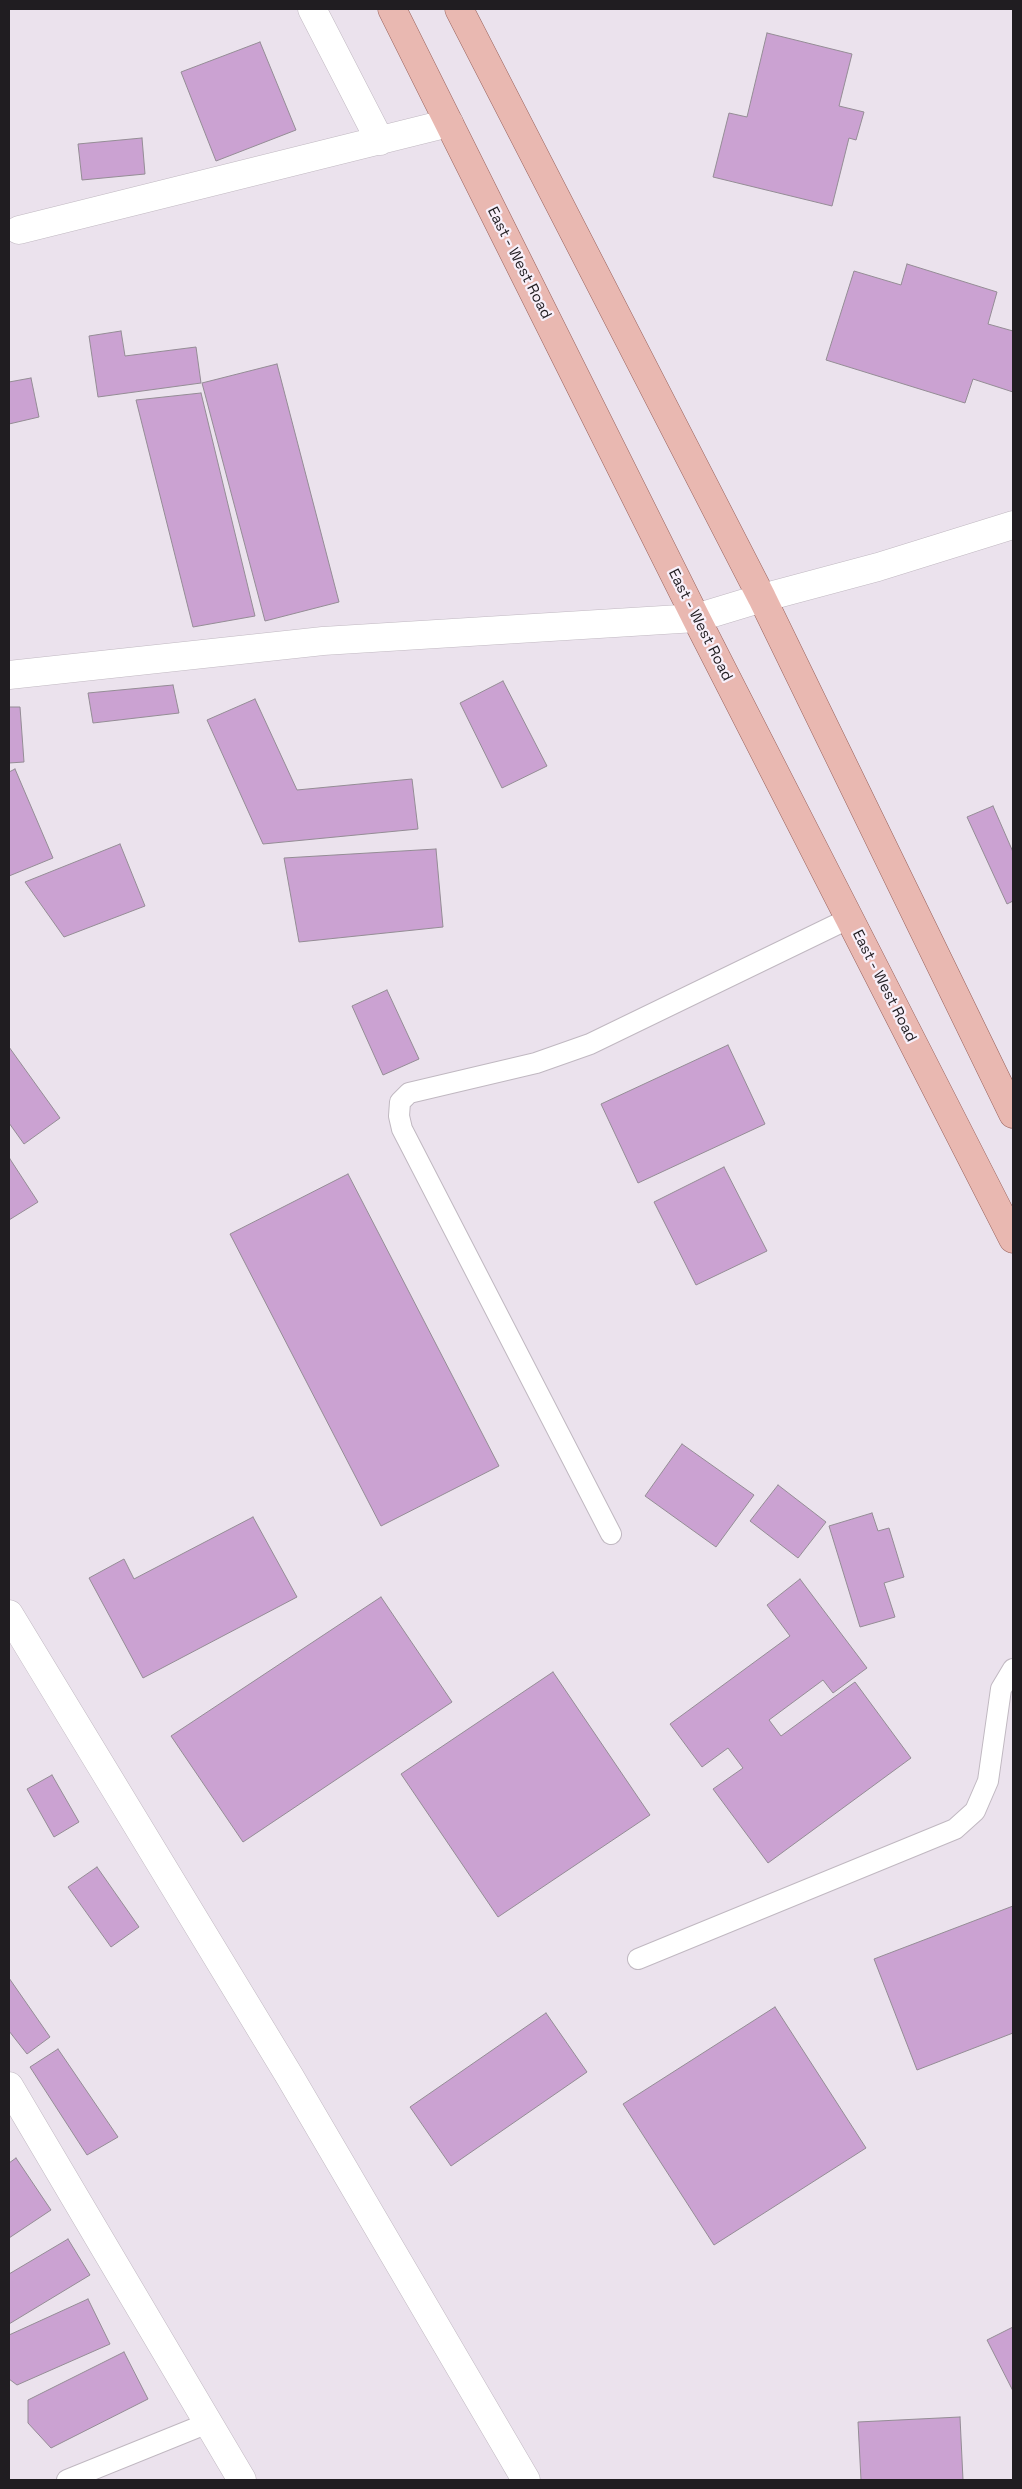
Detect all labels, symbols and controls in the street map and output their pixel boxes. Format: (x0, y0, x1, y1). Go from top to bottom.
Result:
street label: East - West Road (483, 204, 555, 322)
street label: East - West Road (664, 566, 736, 684)
street label: East - West Road (848, 927, 920, 1045)

